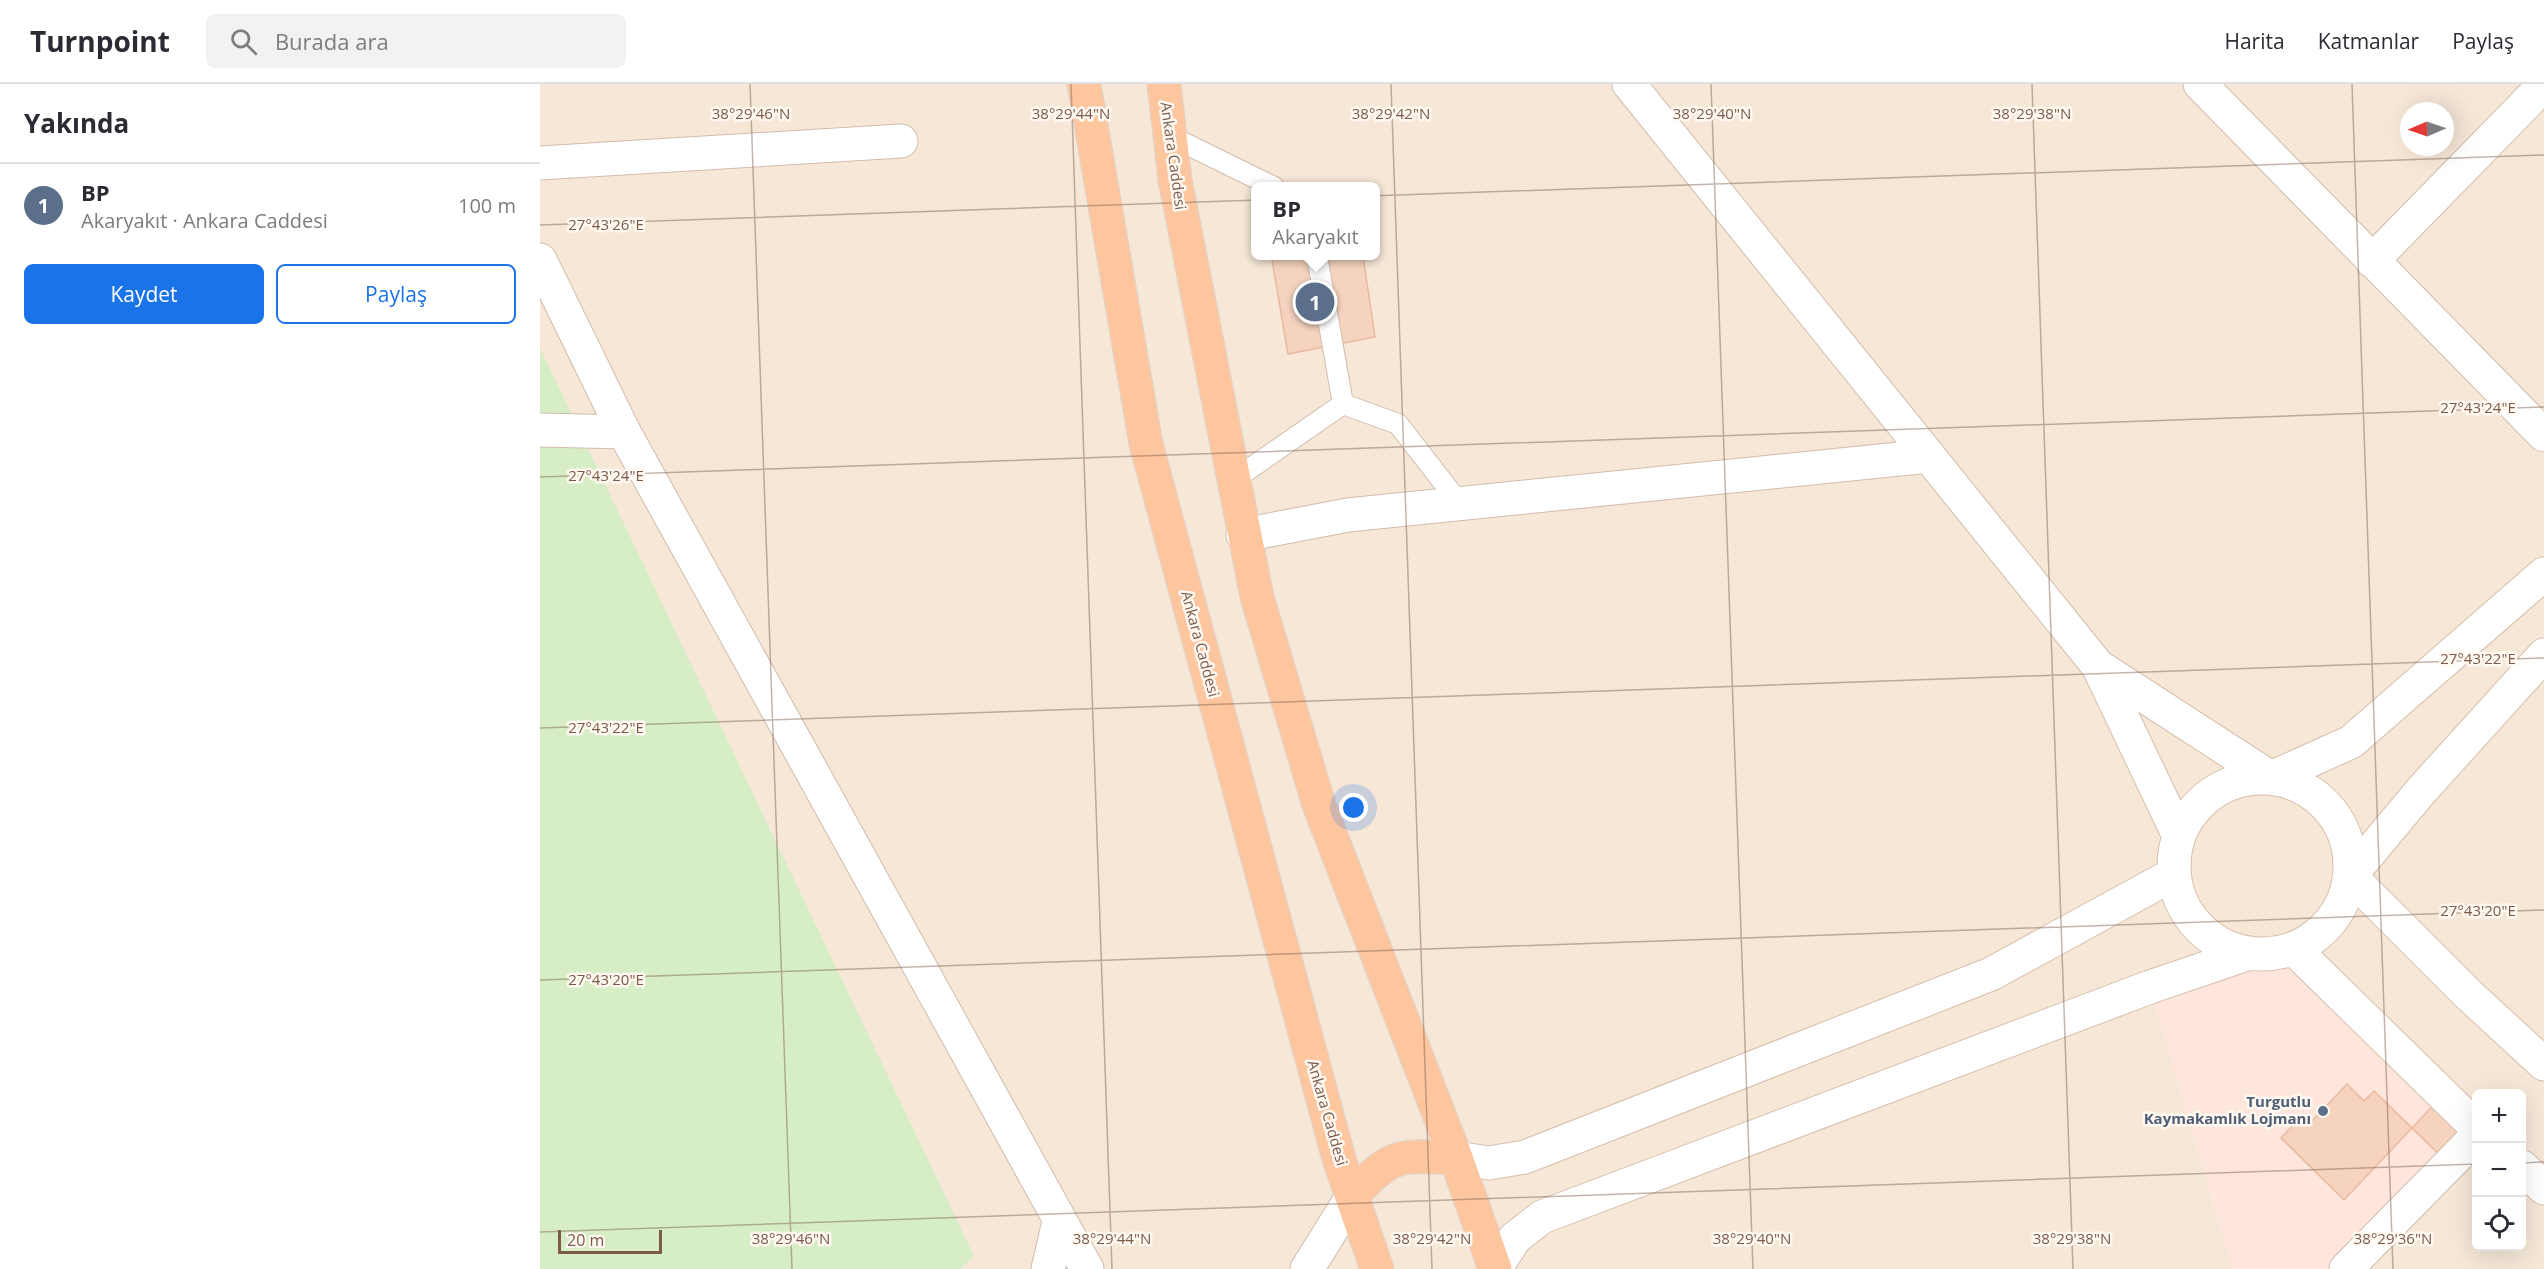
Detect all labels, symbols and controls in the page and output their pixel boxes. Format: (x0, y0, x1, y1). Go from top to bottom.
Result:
search box (206, 14, 626, 68)
text: Turnpoint (30, 22, 170, 60)
icon: search (227, 25, 260, 58)
text: Burada ara (275, 26, 389, 56)
text: Harita (2224, 27, 2285, 55)
text: Katmanlar (2318, 27, 2419, 55)
text: Paylaş (2452, 27, 2514, 55)
street label: Ankara Caddesi (1157, 101, 1191, 211)
north arrow (2400, 102, 2454, 156)
text: 38°29'46"N (712, 103, 790, 123)
text: 38°29'44"N (1032, 103, 1110, 123)
text: 38°29'42"N (1352, 103, 1430, 123)
text: 38°29'40"N (1673, 103, 1751, 123)
text: 38°29'38"N (1993, 103, 2071, 123)
text: Yakında (24, 105, 129, 141)
text: BP (81, 177, 110, 207)
popup (1251, 182, 1380, 260)
text: 1 (38, 192, 49, 219)
text: 100 m (458, 192, 516, 219)
text: BP (1272, 193, 1301, 223)
text: Akaryakıt · Ankara Caddesi (81, 207, 328, 234)
text: 27°43'26"E (568, 214, 644, 234)
text: Akaryakıt (1272, 223, 1359, 250)
button: Kaydet (24, 264, 264, 324)
button: Paylaş (276, 264, 516, 324)
pin: 1 (1296, 280, 1334, 324)
text: 27°43'24"E (2440, 397, 2516, 417)
text: 27°43'24"E (568, 465, 644, 485)
street label: Ankara Caddesi (1177, 589, 1225, 699)
text: 27°43'22"E (2440, 648, 2516, 668)
text: 27°43'22"E (568, 717, 644, 737)
your location (1339, 793, 1368, 822)
text: 27°43'20"E (2440, 900, 2516, 920)
text: 27°43'20"E (568, 969, 644, 989)
street label: Ankara Caddesi (1303, 1058, 1353, 1168)
map controls (2472, 1089, 2526, 1251)
button: + (2472, 1089, 2526, 1143)
place label: Turgutlu Kaymakamlık Lojmanı (2144, 1091, 2311, 1128)
marker: Turgutlu Kaymakamlık Lojmanı (2316, 1104, 2330, 1118)
button: − (2472, 1143, 2526, 1197)
button: locate (2472, 1197, 2526, 1251)
scale bar (558, 1227, 662, 1254)
text: 38°29'46"N (752, 1228, 830, 1248)
text: 38°29'44"N (1073, 1228, 1151, 1248)
text: 38°29'42"N (1393, 1228, 1471, 1248)
text: 38°29'40"N (1713, 1228, 1791, 1248)
text: 38°29'38"N (2033, 1228, 2111, 1248)
text: 38°29'36"N (2354, 1228, 2432, 1248)
text: 20 m (567, 1229, 604, 1251)

